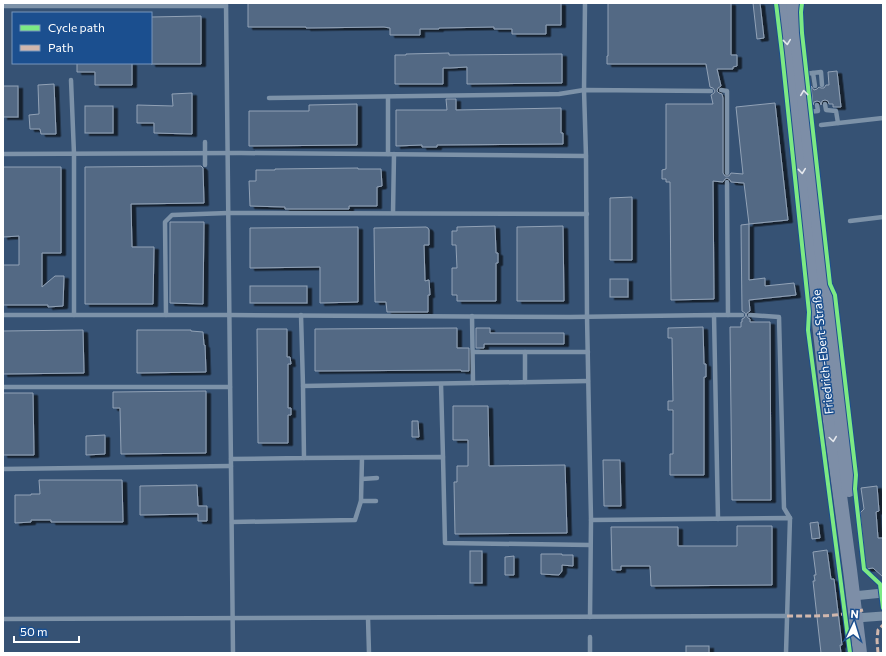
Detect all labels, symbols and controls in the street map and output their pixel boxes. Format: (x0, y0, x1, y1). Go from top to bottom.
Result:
legend (12, 12, 152, 64)
text: Cycle path (48, 20, 105, 34)
one-way arrow (782, 39, 791, 45)
text: Path (48, 40, 74, 54)
one-way arrow (799, 90, 808, 96)
one-way arrow (797, 168, 806, 174)
street label: Friedrich-Ebert-Straße (808, 289, 836, 415)
one-way arrow (828, 436, 837, 442)
north arrow (834, 604, 874, 644)
text: N (850, 607, 859, 620)
scale bar (14, 618, 79, 644)
text: 50 m (20, 624, 48, 638)

